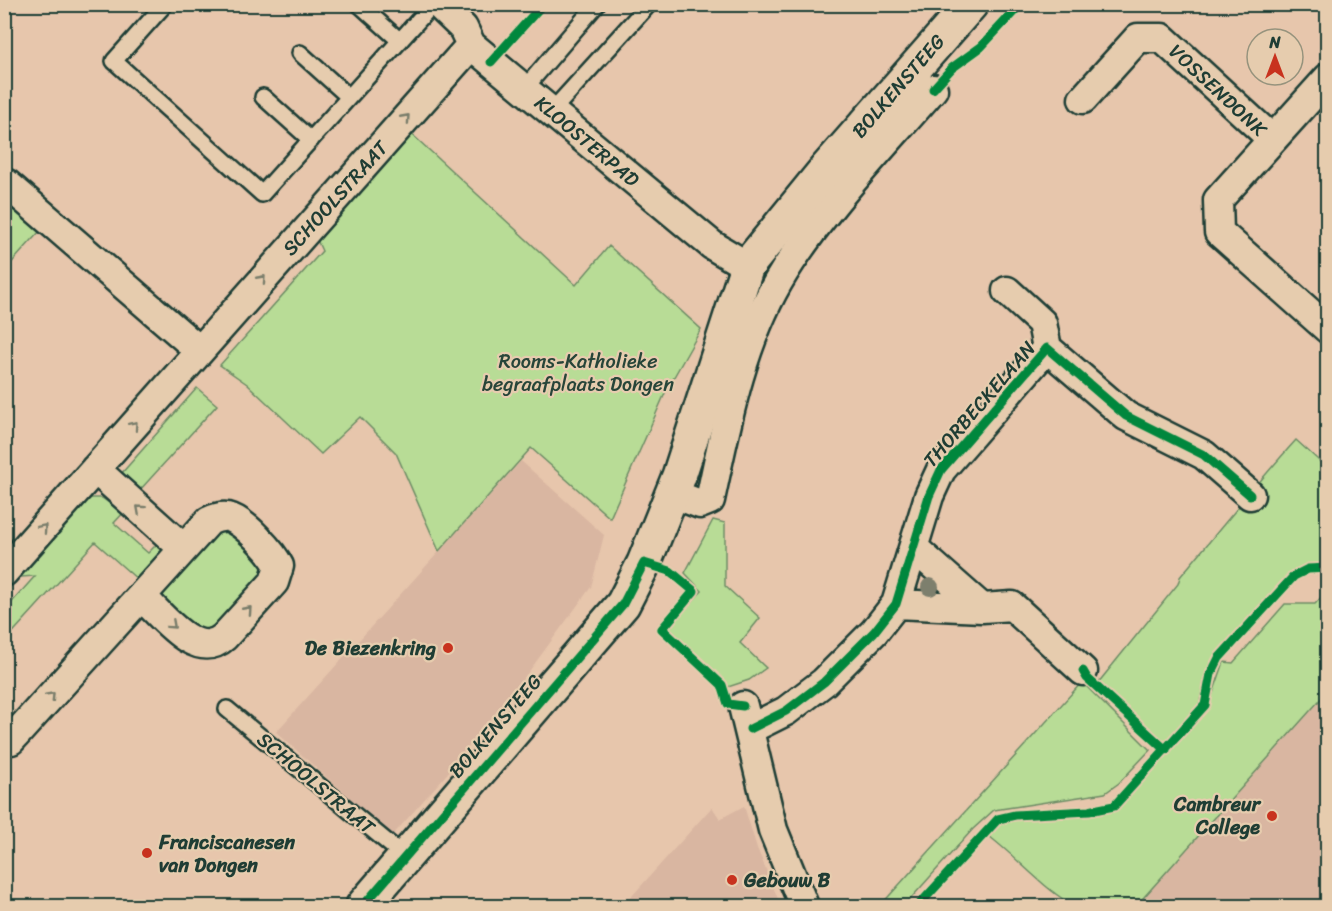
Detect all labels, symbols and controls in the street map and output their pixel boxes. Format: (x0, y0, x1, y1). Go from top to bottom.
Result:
street label: BOLKENSTEEG (843, 26, 954, 146)
north arrow (1245, 27, 1305, 87)
text: N (1268, 28, 1281, 57)
street label: VOSSENDONK (1160, 35, 1276, 147)
street label: KLOOSTERPAD (526, 87, 647, 196)
one-way arrow (399, 114, 410, 124)
street label: SCHOOLSTRAAT (274, 131, 398, 264)
one-way arrow (255, 275, 266, 286)
street label: THORBECKELAAN (914, 333, 1045, 476)
park label: Rooms-Katholieke begraafplaats Dongen (482, 344, 674, 402)
one-way arrow (126, 421, 137, 432)
one-way arrow (136, 505, 147, 516)
one-way arrow (36, 524, 47, 535)
one-way arrow (241, 606, 252, 617)
one-way arrow (165, 617, 176, 628)
place label: De Biezenkring (305, 631, 436, 666)
marker: De Biezenkring (441, 641, 455, 655)
street label: BOLKENSTEEG (440, 666, 551, 786)
one-way arrow (44, 693, 55, 703)
street label: SCHOOLSTRAAT (249, 723, 384, 845)
place label: Cambreur College (1173, 787, 1262, 845)
marker: Cambreur College (1265, 809, 1279, 823)
place label: Franciscanesen van Dongen (158, 825, 295, 883)
marker: Franciscanesen van Dongen (140, 846, 154, 860)
place label: Gebouw B (743, 863, 831, 898)
marker: Gebouw B (725, 873, 739, 887)

